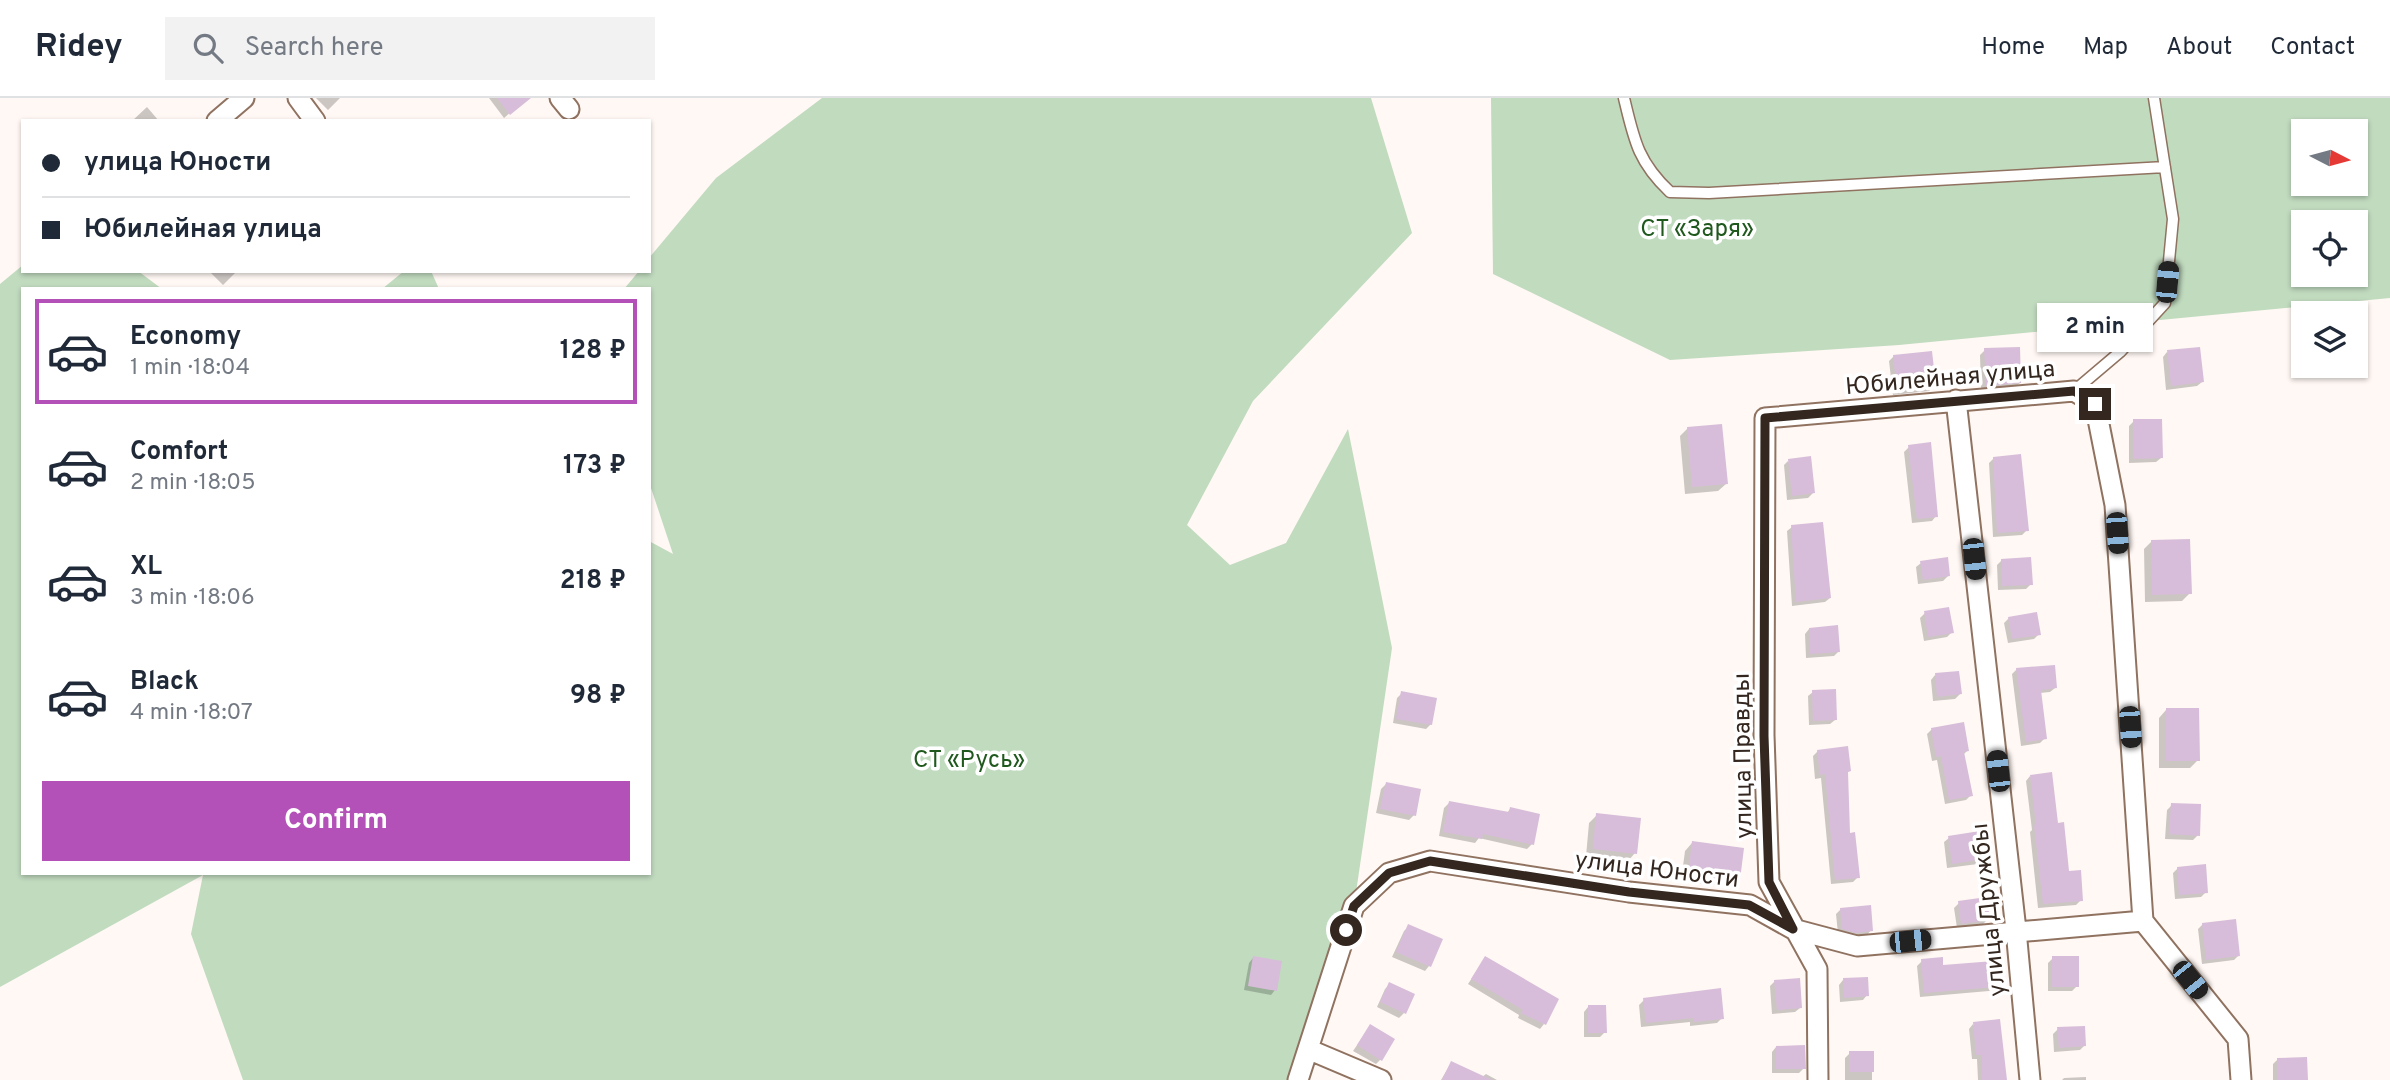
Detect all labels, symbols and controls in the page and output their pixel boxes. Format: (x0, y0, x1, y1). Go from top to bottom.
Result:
search box (165, 17, 655, 80)
text: Ridey (35, 27, 123, 69)
icon: search (189, 29, 227, 67)
text: Search here (245, 32, 384, 65)
text: Home (1981, 33, 2045, 63)
text: Map (2083, 33, 2128, 63)
text: About (2166, 33, 2232, 63)
text: Contact (2270, 33, 2355, 63)
north arrow (2291, 119, 2368, 196)
map controls (2291, 119, 2368, 378)
text: улица Юности (84, 147, 271, 180)
button: locate (2291, 210, 2368, 287)
text: Юбилейная улица (84, 214, 322, 247)
park label: СТ «Заря» (1640, 215, 1754, 245)
car (2155, 260, 2180, 304)
button: layers (2291, 301, 2368, 378)
callout: 2 min (2037, 302, 2153, 352)
text: 2 min (2065, 313, 2125, 342)
icon: car (46, 320, 109, 383)
text: Economy (130, 321, 241, 354)
text: 128 ₽ (560, 335, 626, 368)
text: 1 min · 18:04 (130, 354, 250, 383)
street label: Юбилейная улица (1844, 355, 2056, 403)
route end (2079, 388, 2111, 420)
icon: car (46, 435, 109, 498)
text: Comfort (130, 436, 228, 469)
text: 173 ₽ (563, 450, 626, 483)
text: 2 min · 18:05 (130, 469, 255, 498)
car (2106, 511, 2129, 555)
car (1962, 537, 1987, 581)
icon: car (46, 550, 109, 613)
text: XL (130, 551, 162, 584)
text: 218 ₽ (560, 565, 626, 598)
text: 3 min · 18:06 (130, 584, 255, 613)
icon: car (46, 665, 109, 728)
text: Black (130, 666, 199, 699)
street label: улица Правды (1728, 673, 1760, 839)
text: 98 ₽ (570, 680, 626, 713)
text: 4 min · 18:07 (130, 699, 253, 728)
car (2119, 705, 2142, 749)
park label: СТ «Русь» (913, 746, 1025, 776)
car (1986, 749, 2011, 793)
button: Confirm (42, 781, 630, 861)
street label: улица Дружбы (1966, 822, 2014, 998)
street label: улица Юности (1573, 846, 1741, 896)
route start (1330, 914, 1362, 946)
car (1889, 928, 1932, 954)
car (2169, 957, 2212, 1003)

